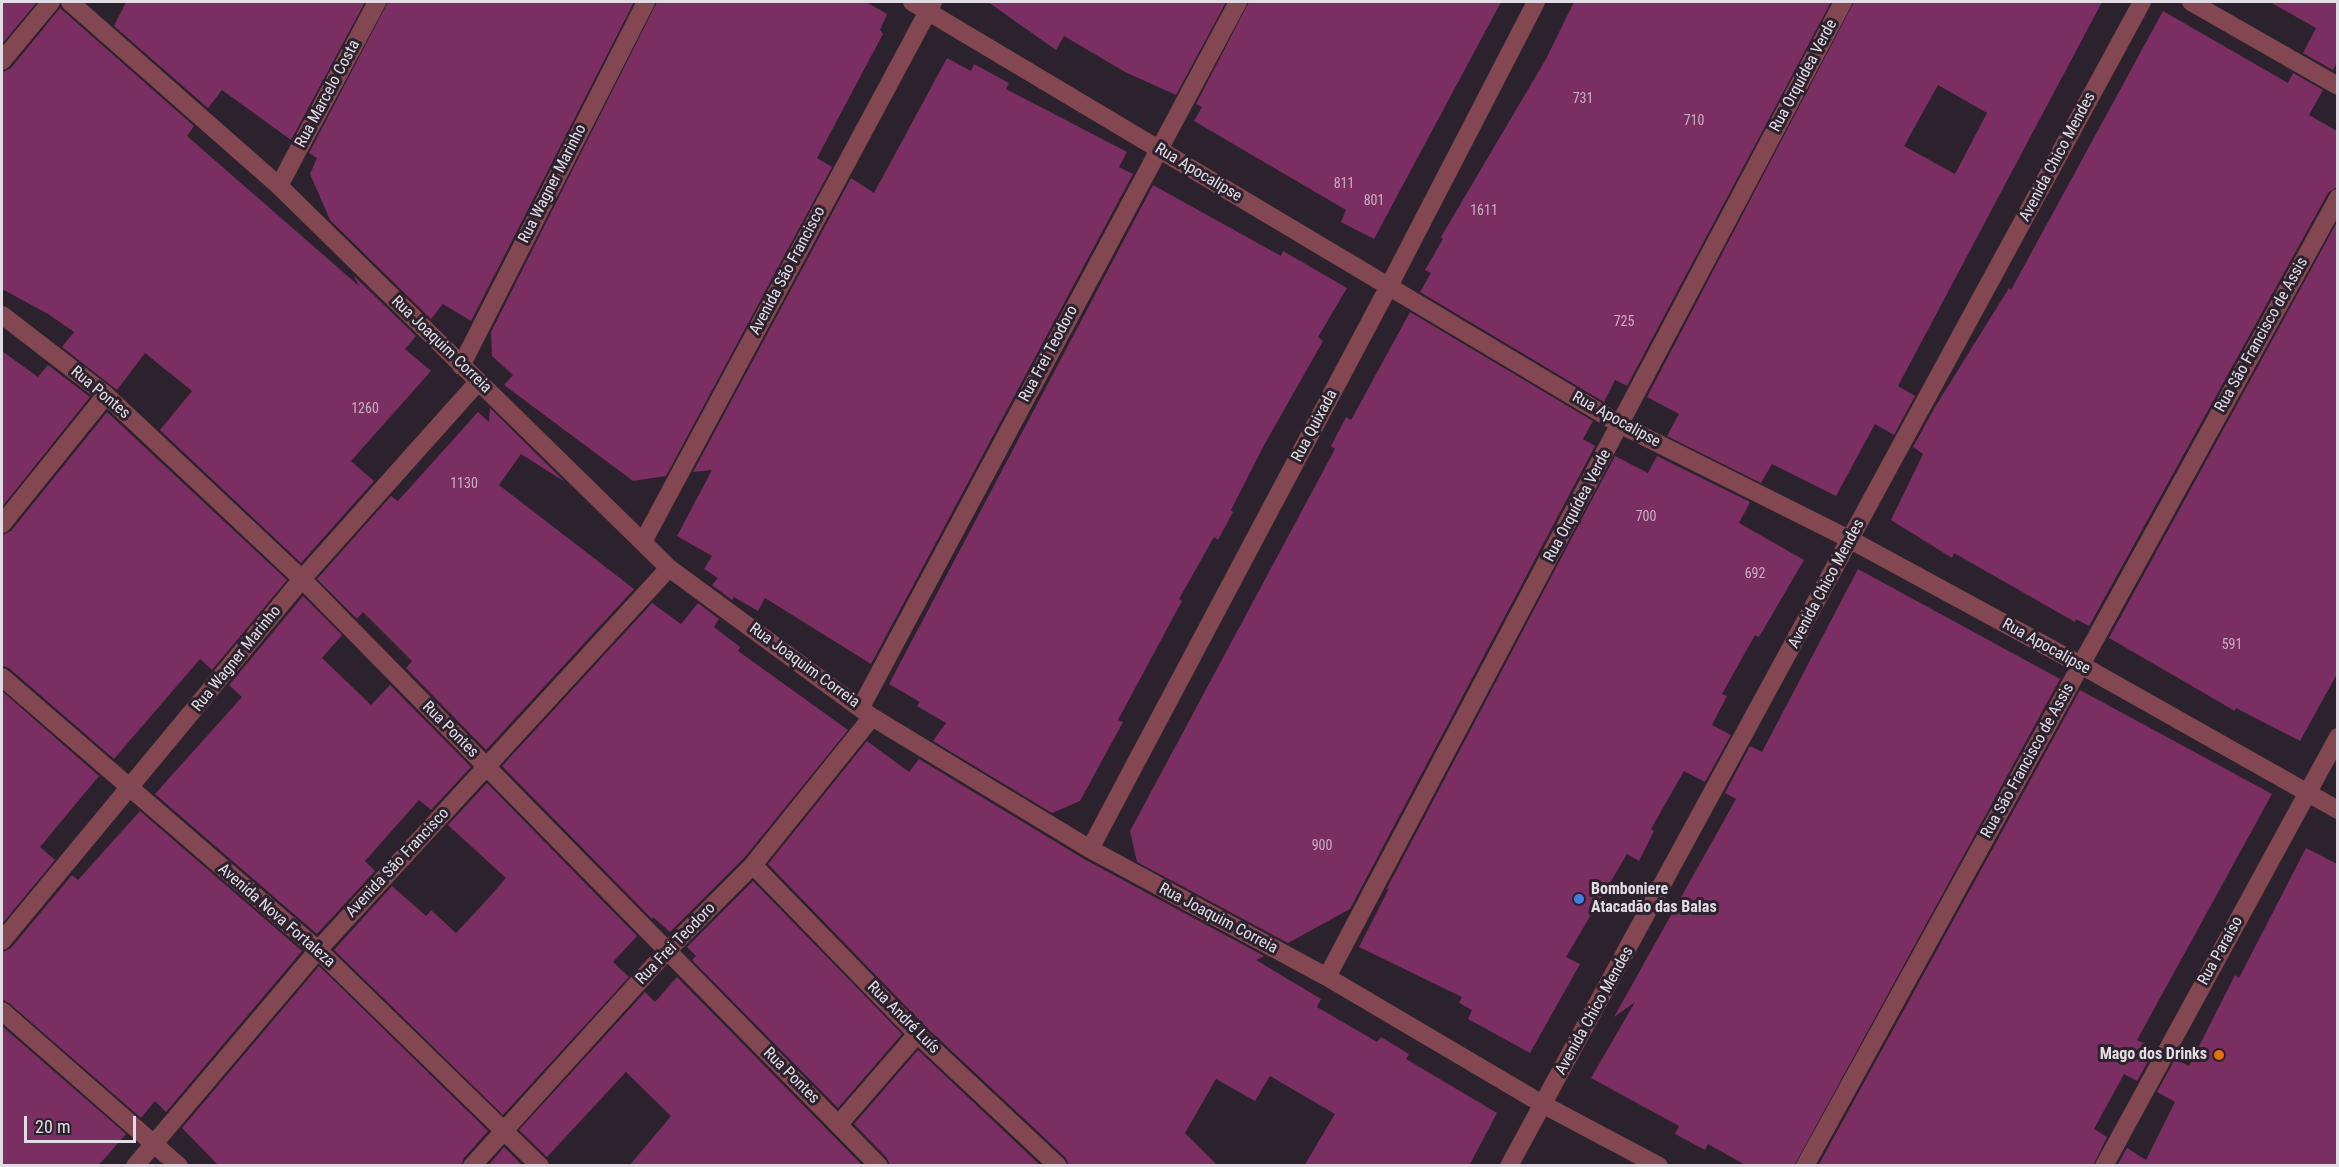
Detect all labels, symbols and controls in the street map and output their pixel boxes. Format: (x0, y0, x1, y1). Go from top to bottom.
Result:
street label: Rua Orquídea Verde (1766, 17, 1842, 135)
street label: Rua Marcelo Costa (292, 37, 364, 151)
street label: Avenida Chico Mendes (2016, 89, 2100, 225)
house number: 731 (1573, 91, 1593, 107)
house number: 710 (1684, 113, 1704, 129)
street label: Rua Wagner Marinho (515, 121, 591, 247)
street label: Rua Apocalipse (1151, 140, 1245, 206)
house number: 811 (1334, 176, 1354, 192)
house number: 801 (1364, 193, 1384, 209)
house number: 1611 (1470, 203, 1498, 219)
street label: Avenida São Francisco (746, 204, 830, 338)
street label: Rua São Francisco de Assis (2211, 254, 2313, 416)
street label: Rua Joaquim Correia (387, 292, 495, 398)
street label: Rua Frei Teodoro (1016, 303, 1082, 405)
house number: 725 (1614, 314, 1634, 330)
street label: Rua Pontes (66, 363, 134, 423)
street label: Rua Quixada (1288, 387, 1342, 465)
street label: Rua Apocalipse (1569, 388, 1663, 452)
house number: 1260 (351, 401, 379, 417)
street label: Rua Orquídea Verde (1540, 447, 1616, 565)
house number: 1130 (450, 476, 478, 492)
house number: 700 (1636, 509, 1656, 525)
street label: Avenida Chico Mendes (1785, 516, 1869, 652)
house number: 692 (1745, 566, 1765, 582)
street label: Rua Wagner Marinho (188, 602, 286, 716)
street label: Rua Apocalipse (1999, 615, 2093, 679)
street label: Rua Joaquim Correia (745, 620, 863, 712)
house number: 591 (2222, 637, 2242, 653)
street label: Rua São Francisco de Assis (1977, 680, 2079, 842)
street label: Rua Pontes (418, 698, 482, 762)
street label: Avenida São Francisco (342, 804, 454, 922)
house number: 900 (1312, 838, 1332, 854)
street label: Avenida Nova Fortaleza (214, 860, 338, 972)
street label: Rua Joaquim Correia (1155, 880, 1281, 958)
place label: Bomboniere Atacadão das Balas (1591, 880, 1717, 918)
marker: Bomboniere Atacadão das Balas (1572, 892, 1586, 906)
street label: Rua Frei Teodoro (632, 899, 720, 989)
street label: Rua Paraíso (2194, 913, 2248, 989)
street label: Avenida Chico Mendes (1552, 944, 1638, 1078)
street label: Rua André Luís (863, 978, 943, 1058)
street label: Rua Pontes (759, 1044, 823, 1108)
place label: Mago dos Drinks (2100, 1045, 2207, 1065)
marker: Mago dos Drinks (2212, 1048, 2226, 1062)
scale bar (27, 1104, 140, 1142)
text: 20 m (35, 1116, 70, 1137)

